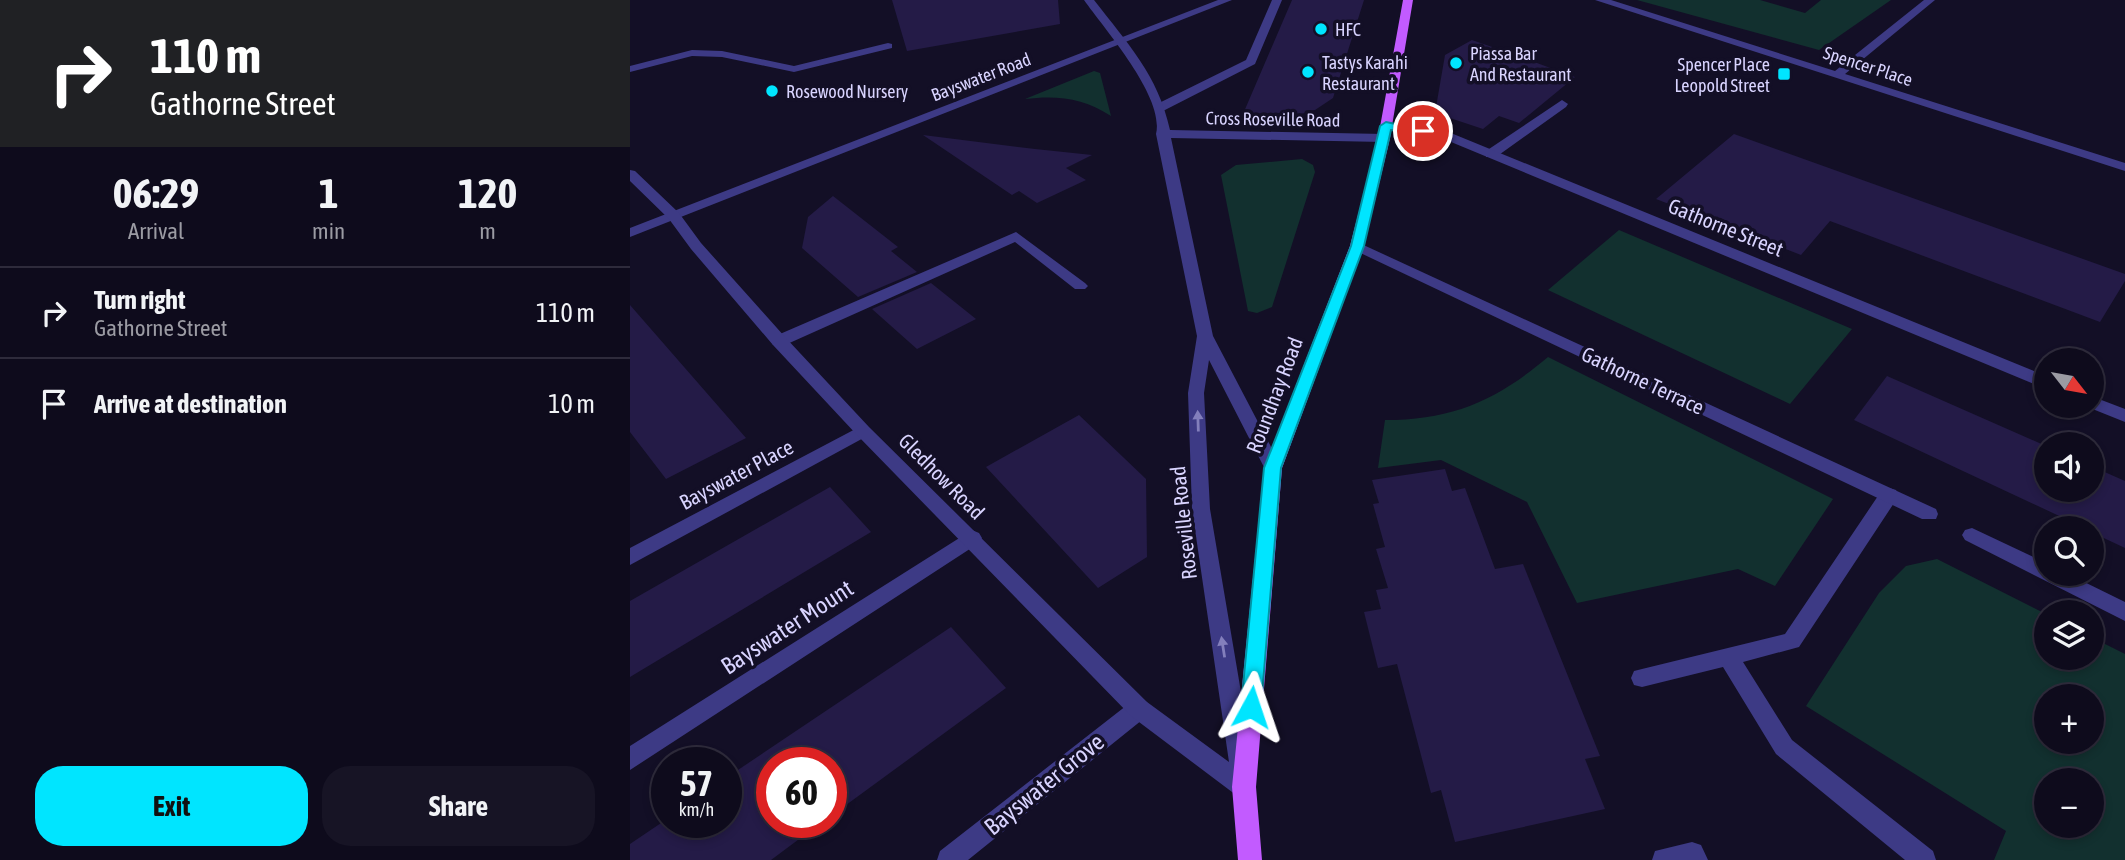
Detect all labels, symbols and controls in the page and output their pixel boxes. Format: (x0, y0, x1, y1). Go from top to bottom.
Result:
place label: HFC (1335, 19, 1361, 40)
marker: HFC (1313, 21, 1329, 37)
text: 110 m (150, 27, 261, 83)
icon: right (35, 28, 126, 119)
street label: Spencer Place (1821, 42, 1915, 90)
place label: Piassa Bar And Restaurant (1470, 43, 1572, 85)
street label: Bayswater Road (928, 48, 1034, 106)
place label: Tastys Karahi Restaurant (1322, 52, 1408, 94)
place label: Spencer Place Leopold Street (1674, 54, 1770, 96)
marker: Piassa Bar And Restaurant (1448, 55, 1464, 71)
marker: Tastys Karahi Restaurant (1300, 64, 1316, 80)
marker: Spencer Place Leopold Street (1776, 66, 1792, 82)
place label: Rosewood Nursery (786, 81, 908, 102)
marker: Rosewood Nursery (764, 83, 780, 99)
text: Gathorne Street (150, 85, 336, 122)
pin (1393, 101, 1453, 161)
street label: Cross Roseville Road (1205, 107, 1341, 131)
icon: arrive (1404, 112, 1442, 150)
text: 06:29 (113, 169, 199, 217)
text: 1 (319, 169, 338, 217)
text: 120 (458, 169, 517, 217)
street label: Gathorne Street (1665, 193, 1787, 261)
text: Arrival (128, 218, 184, 244)
text: min (312, 218, 345, 244)
text: m (479, 218, 496, 244)
text: Turn right (94, 285, 185, 315)
icon: right (35, 294, 73, 332)
text: 110 m (536, 298, 595, 328)
text: Gathorne Street (94, 315, 227, 341)
street label: Roundhay Road (1241, 334, 1307, 456)
street label: Gathorne Terrace (1578, 341, 1708, 419)
north arrow (2034, 348, 2104, 418)
map controls (2034, 348, 2104, 838)
icon: arrive (35, 385, 73, 423)
text: Arrive at destination (94, 389, 287, 419)
text: 10 m (548, 389, 595, 419)
one-way arrow (1192, 410, 1203, 432)
street label: Gledhow Road (894, 428, 990, 524)
button: sound (2034, 432, 2104, 502)
street label: Bayswater Place (675, 434, 797, 514)
street label: Roseville Road (1165, 465, 1201, 581)
button: search (2034, 516, 2104, 586)
street label: Bayswater Mount (716, 574, 858, 680)
button: layers (2034, 600, 2104, 670)
one-way arrow (1217, 636, 1228, 658)
position arrow (1214, 670, 1288, 744)
button: + (2034, 684, 2104, 754)
street label: Bayswater Grove (979, 728, 1109, 840)
speed limit sign: 60 (756, 747, 847, 838)
text: 57 (680, 763, 713, 803)
button: Exit (35, 766, 308, 846)
button: Share (322, 766, 595, 846)
button: − (2034, 768, 2104, 838)
text: km/h (679, 799, 714, 820)

